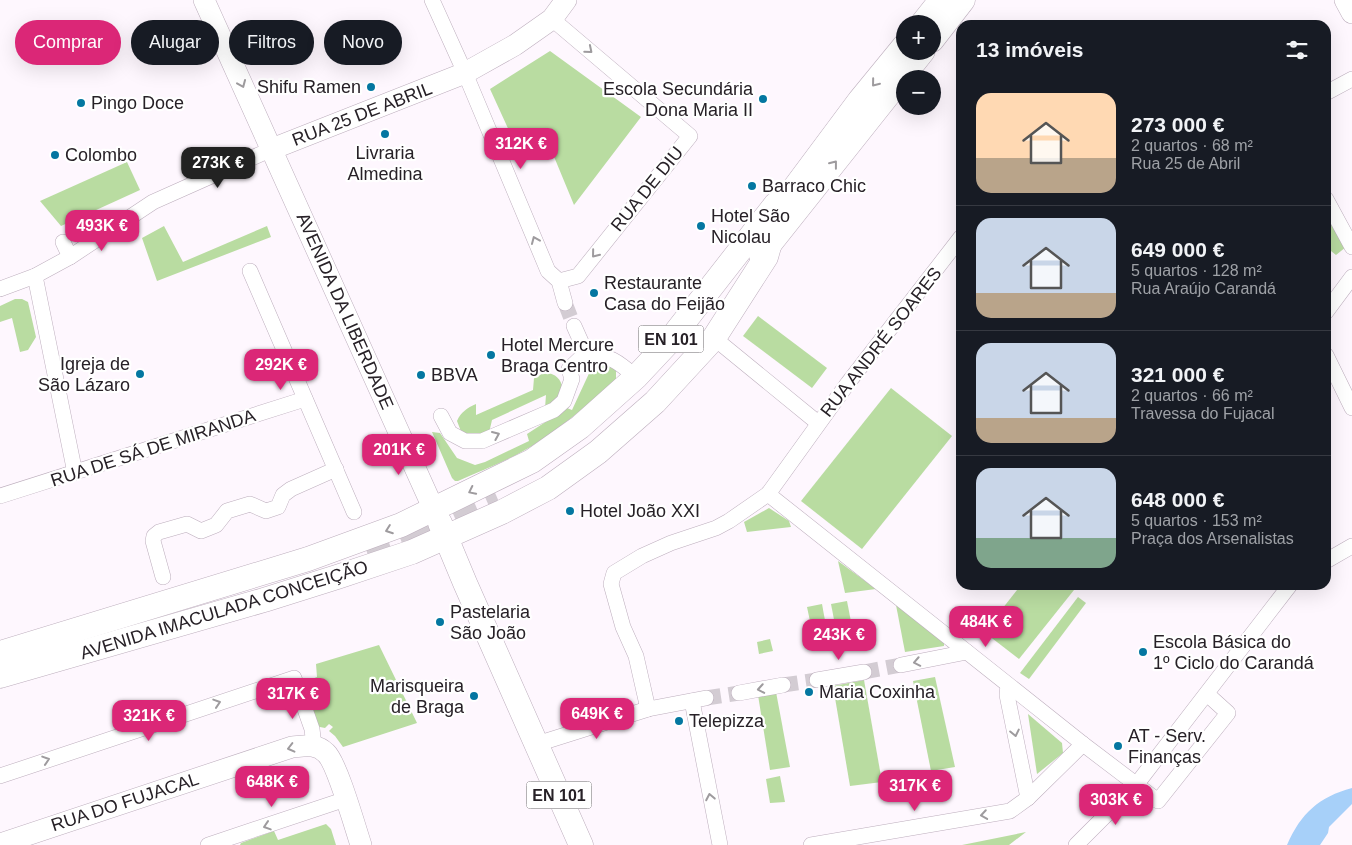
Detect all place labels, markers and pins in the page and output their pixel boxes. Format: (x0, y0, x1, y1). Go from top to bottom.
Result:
place label: Shifu Ramen (257, 77, 361, 97)
place label: Escola Secundária Dona Maria II (603, 79, 754, 120)
marker: Shifu Ramen (365, 81, 377, 93)
place label: Pingo Doce (91, 93, 184, 113)
marker: Escola Secundária Dona Maria II (757, 93, 769, 105)
marker: Pingo Doce (75, 97, 87, 109)
marker: Livraria Almedina (379, 128, 391, 140)
pin: 312K € (480, 128, 562, 170)
place label: Livraria Almedina (347, 143, 424, 184)
place label: Colombo (65, 145, 137, 165)
pin: 273K € (177, 146, 259, 189)
marker: Colombo (49, 149, 61, 161)
place label: Barraco Chic (762, 176, 866, 196)
marker: Barraco Chic (746, 180, 758, 192)
place label: Hotel São Nicolau (711, 206, 790, 247)
pin: 493K € (61, 210, 143, 252)
marker: Hotel São Nicolau (695, 220, 707, 232)
place label: Restaurante Casa do Feijão (604, 273, 725, 314)
marker: Restaurante Casa do Feijão (588, 287, 600, 299)
place label: Hotel Mercure Braga Centro (501, 335, 614, 376)
pin: 292K € (240, 348, 322, 391)
marker: Hotel Mercure Braga Centro (485, 349, 497, 361)
place label: Igreja de São Lázaro (38, 354, 130, 395)
place label: BBVA (431, 365, 478, 385)
marker: Igreja de São Lázaro (134, 368, 146, 380)
marker: BBVA (415, 369, 427, 381)
pin: 201K € (358, 434, 440, 476)
place label: Hotel João XXI (580, 501, 700, 521)
marker: Hotel João XXI (564, 505, 576, 517)
place label: Pastelaria São João (450, 602, 531, 643)
pin: 484K € (945, 606, 1027, 648)
marker: Pastelaria São João (434, 616, 446, 628)
pin: 243K € (798, 618, 880, 661)
place label: Escola Básica do 1º Ciclo do Carandá (1153, 632, 1315, 673)
marker: Escola Básica do 1º Ciclo do Carandá (1137, 646, 1149, 658)
place label: Marisqueira de Braga (370, 676, 465, 717)
pin: 317K € (252, 678, 334, 720)
place label: Maria Coxinha (819, 682, 936, 702)
marker: Maria Coxinha (803, 686, 815, 698)
marker: Marisqueira de Braga (468, 690, 480, 702)
pin: 649K € (556, 698, 638, 740)
pin: 321K € (108, 700, 190, 742)
place label: Telepizza (689, 711, 765, 731)
marker: Telepizza (673, 715, 685, 727)
place label: AT - Serv. Finanças (1128, 726, 1206, 767)
marker: AT - Serv. Finanças (1112, 740, 1124, 752)
pin: 648K € (231, 766, 313, 808)
pin: 317K € (874, 770, 956, 812)
pin: 303K € (1075, 784, 1157, 826)

